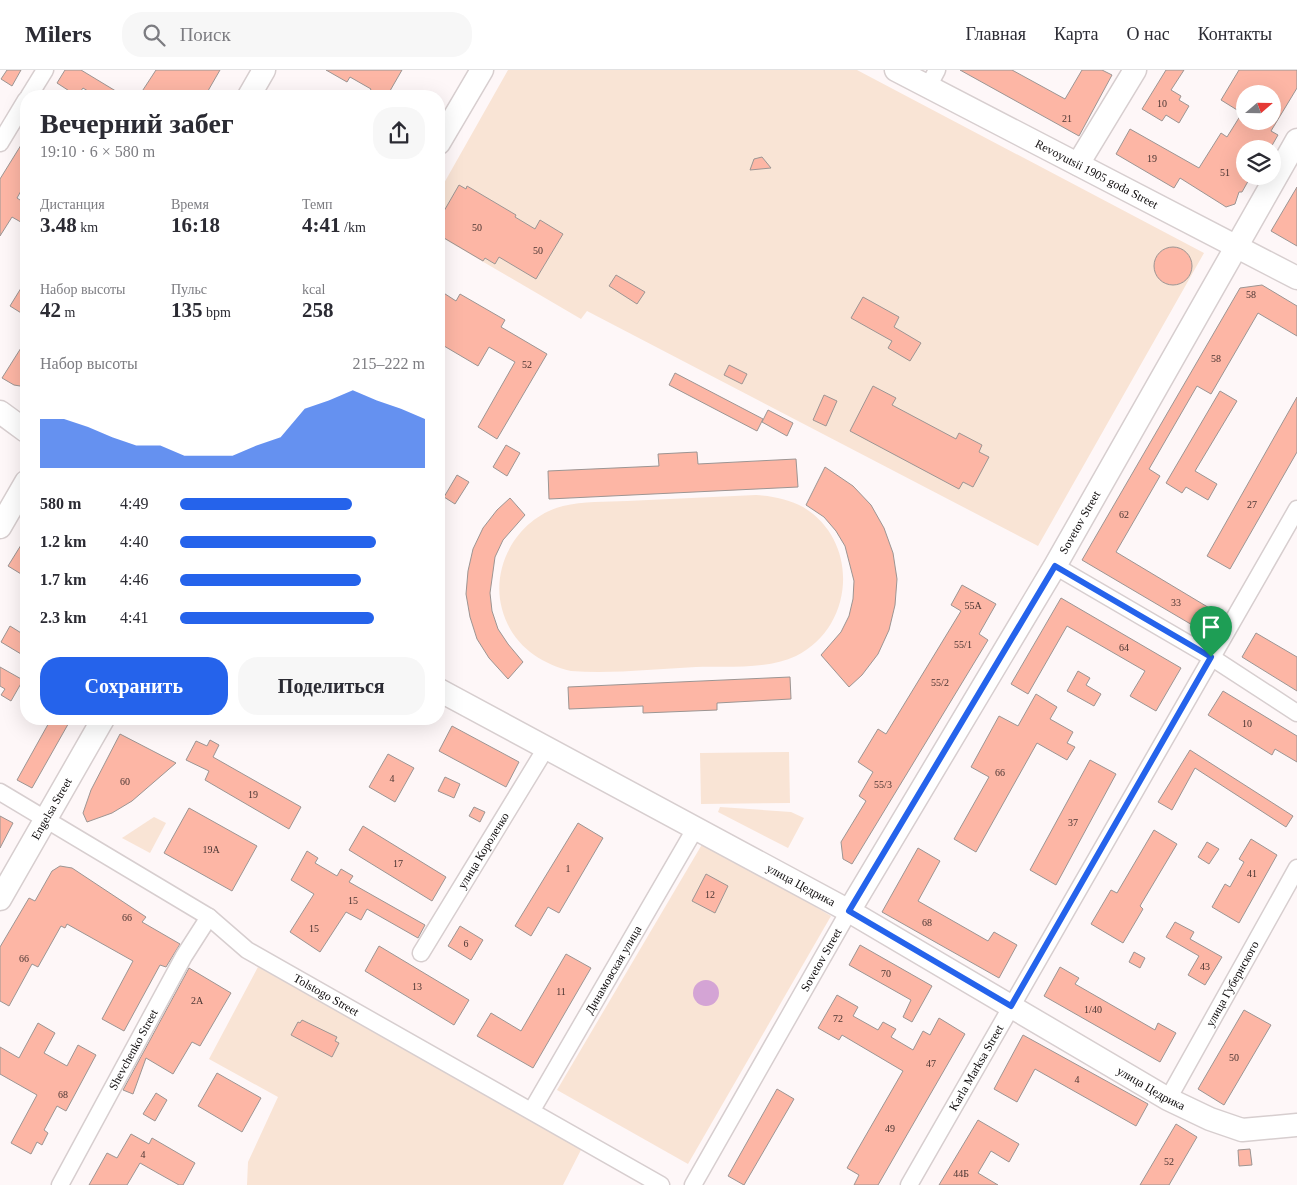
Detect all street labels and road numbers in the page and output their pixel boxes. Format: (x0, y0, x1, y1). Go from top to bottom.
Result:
street label: Revoyutsii 1905 goda Street (1033, 136, 1161, 212)
street label: Sovetov Street (1056, 488, 1104, 556)
street label: Engelsa Street (28, 775, 75, 842)
street label: улица Короленко (455, 810, 512, 891)
street label: улица Цедрика (764, 861, 838, 910)
street label: Динамовская улица (582, 922, 645, 1017)
street label: Sovetov Street (798, 925, 845, 994)
street label: улица Губернского (1203, 938, 1262, 1029)
street label: Tolstogo Street (291, 971, 362, 1019)
street label: Shevchenko Street (106, 1006, 161, 1092)
street label: Karla Marksa Street (946, 1022, 1007, 1113)
street label: улица Цедрика (1114, 1063, 1188, 1113)

